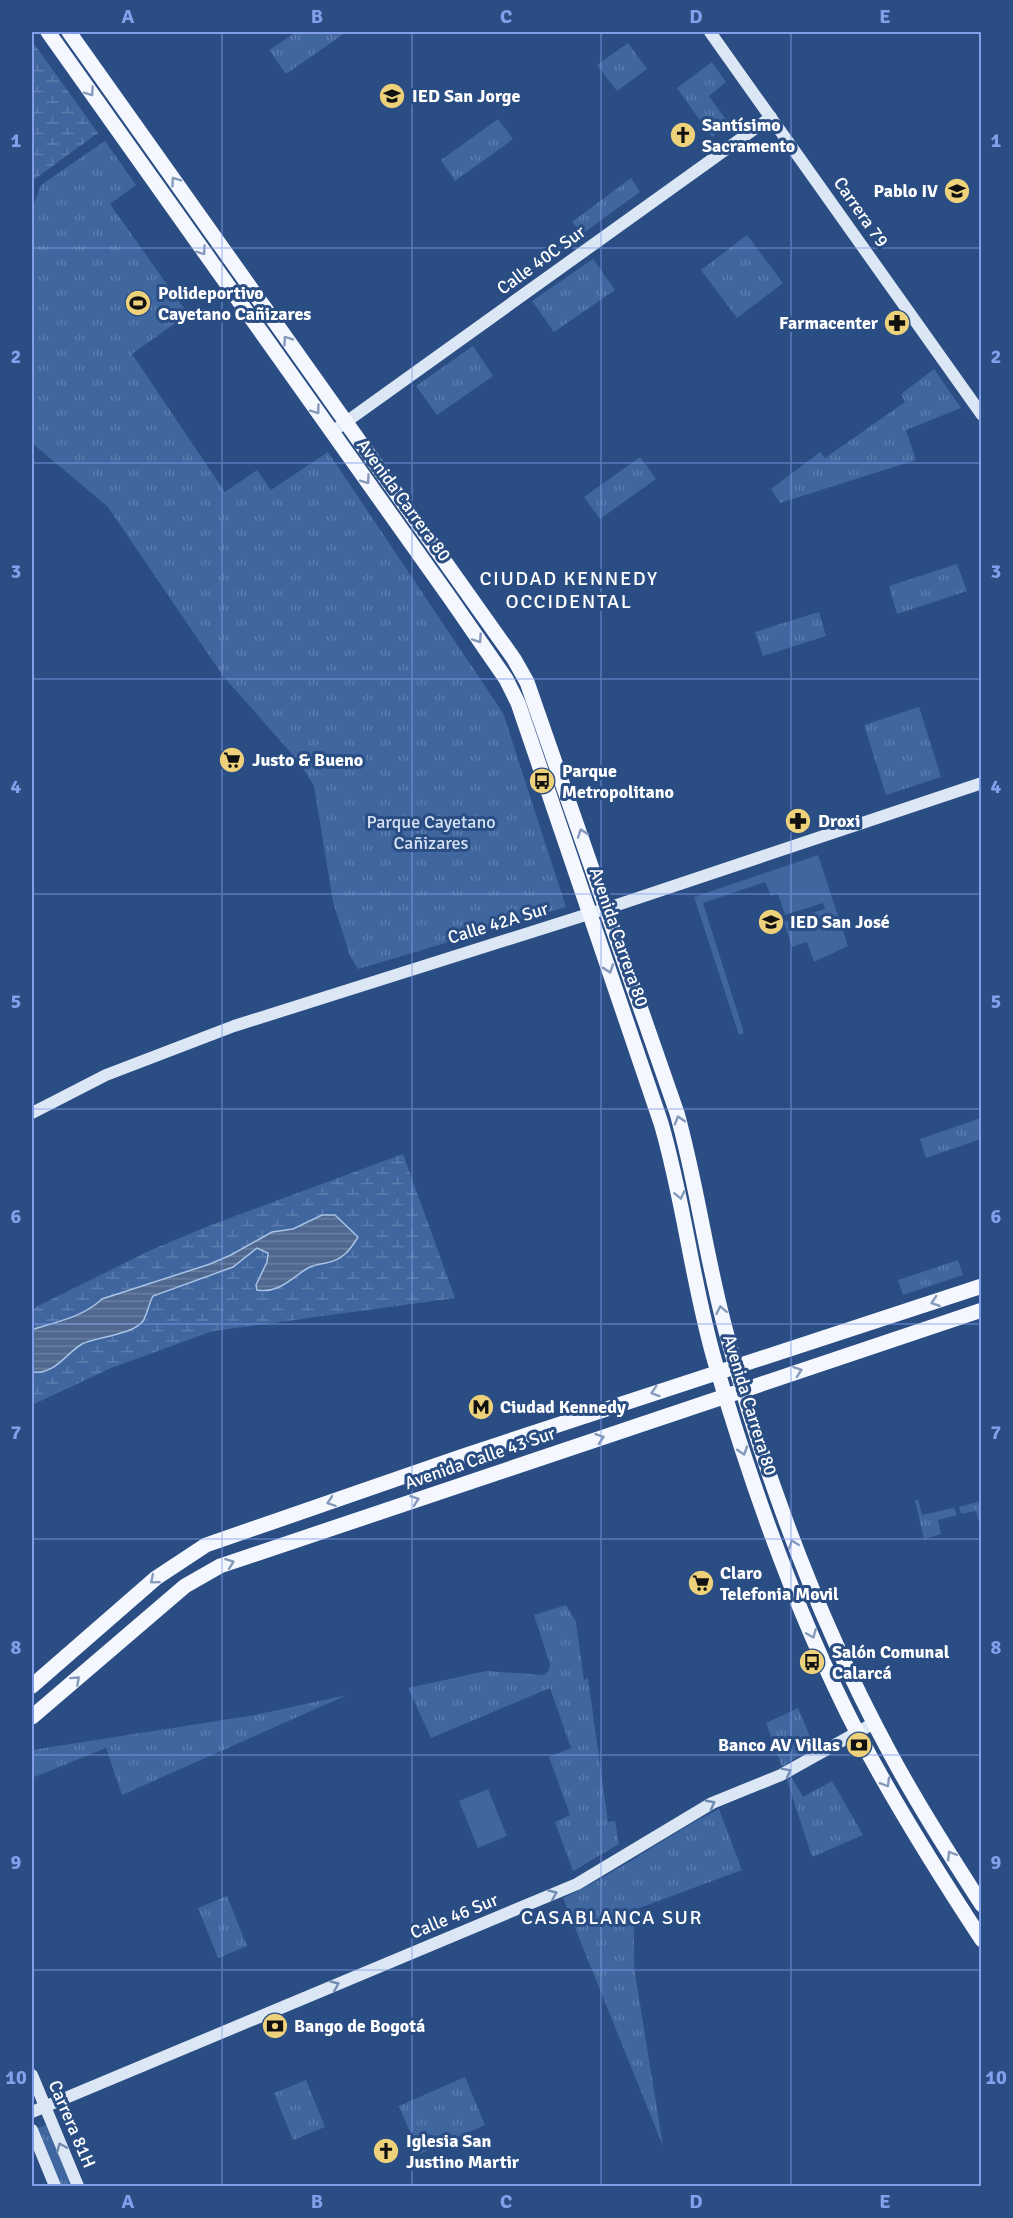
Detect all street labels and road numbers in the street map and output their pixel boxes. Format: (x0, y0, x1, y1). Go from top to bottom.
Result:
street label: Carrera 79 (829, 173, 893, 251)
street label: Calle 40C Sur (493, 220, 590, 299)
street label: Avenida Carrera 80 (352, 435, 456, 565)
street label: Avenida Carrera 80 (585, 864, 653, 1010)
street label: Calle 42A Sur (445, 897, 551, 949)
street label: Avenida Carrera 80 (718, 1332, 782, 1478)
street label: Avenida Calle 43 Sur (402, 1422, 559, 1494)
street label: Calle 46 Sur (407, 1888, 502, 1944)
street label: Carrera 81H (44, 2077, 100, 2171)

